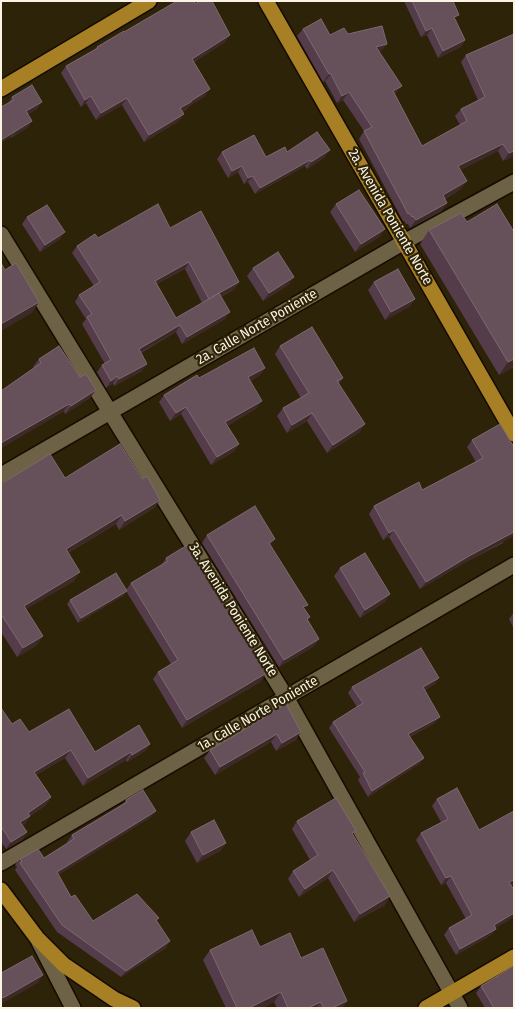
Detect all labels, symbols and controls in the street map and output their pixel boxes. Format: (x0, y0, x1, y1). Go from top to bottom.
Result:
street label: 2a. Avenida Poniente Norte (344, 146, 436, 288)
street label: 2a. Calle Norte Poniente (194, 286, 320, 368)
street label: 3a. Avenida Poniente Norte (185, 540, 281, 680)
street label: 1a. Calle Norte Poniente (195, 673, 321, 755)

